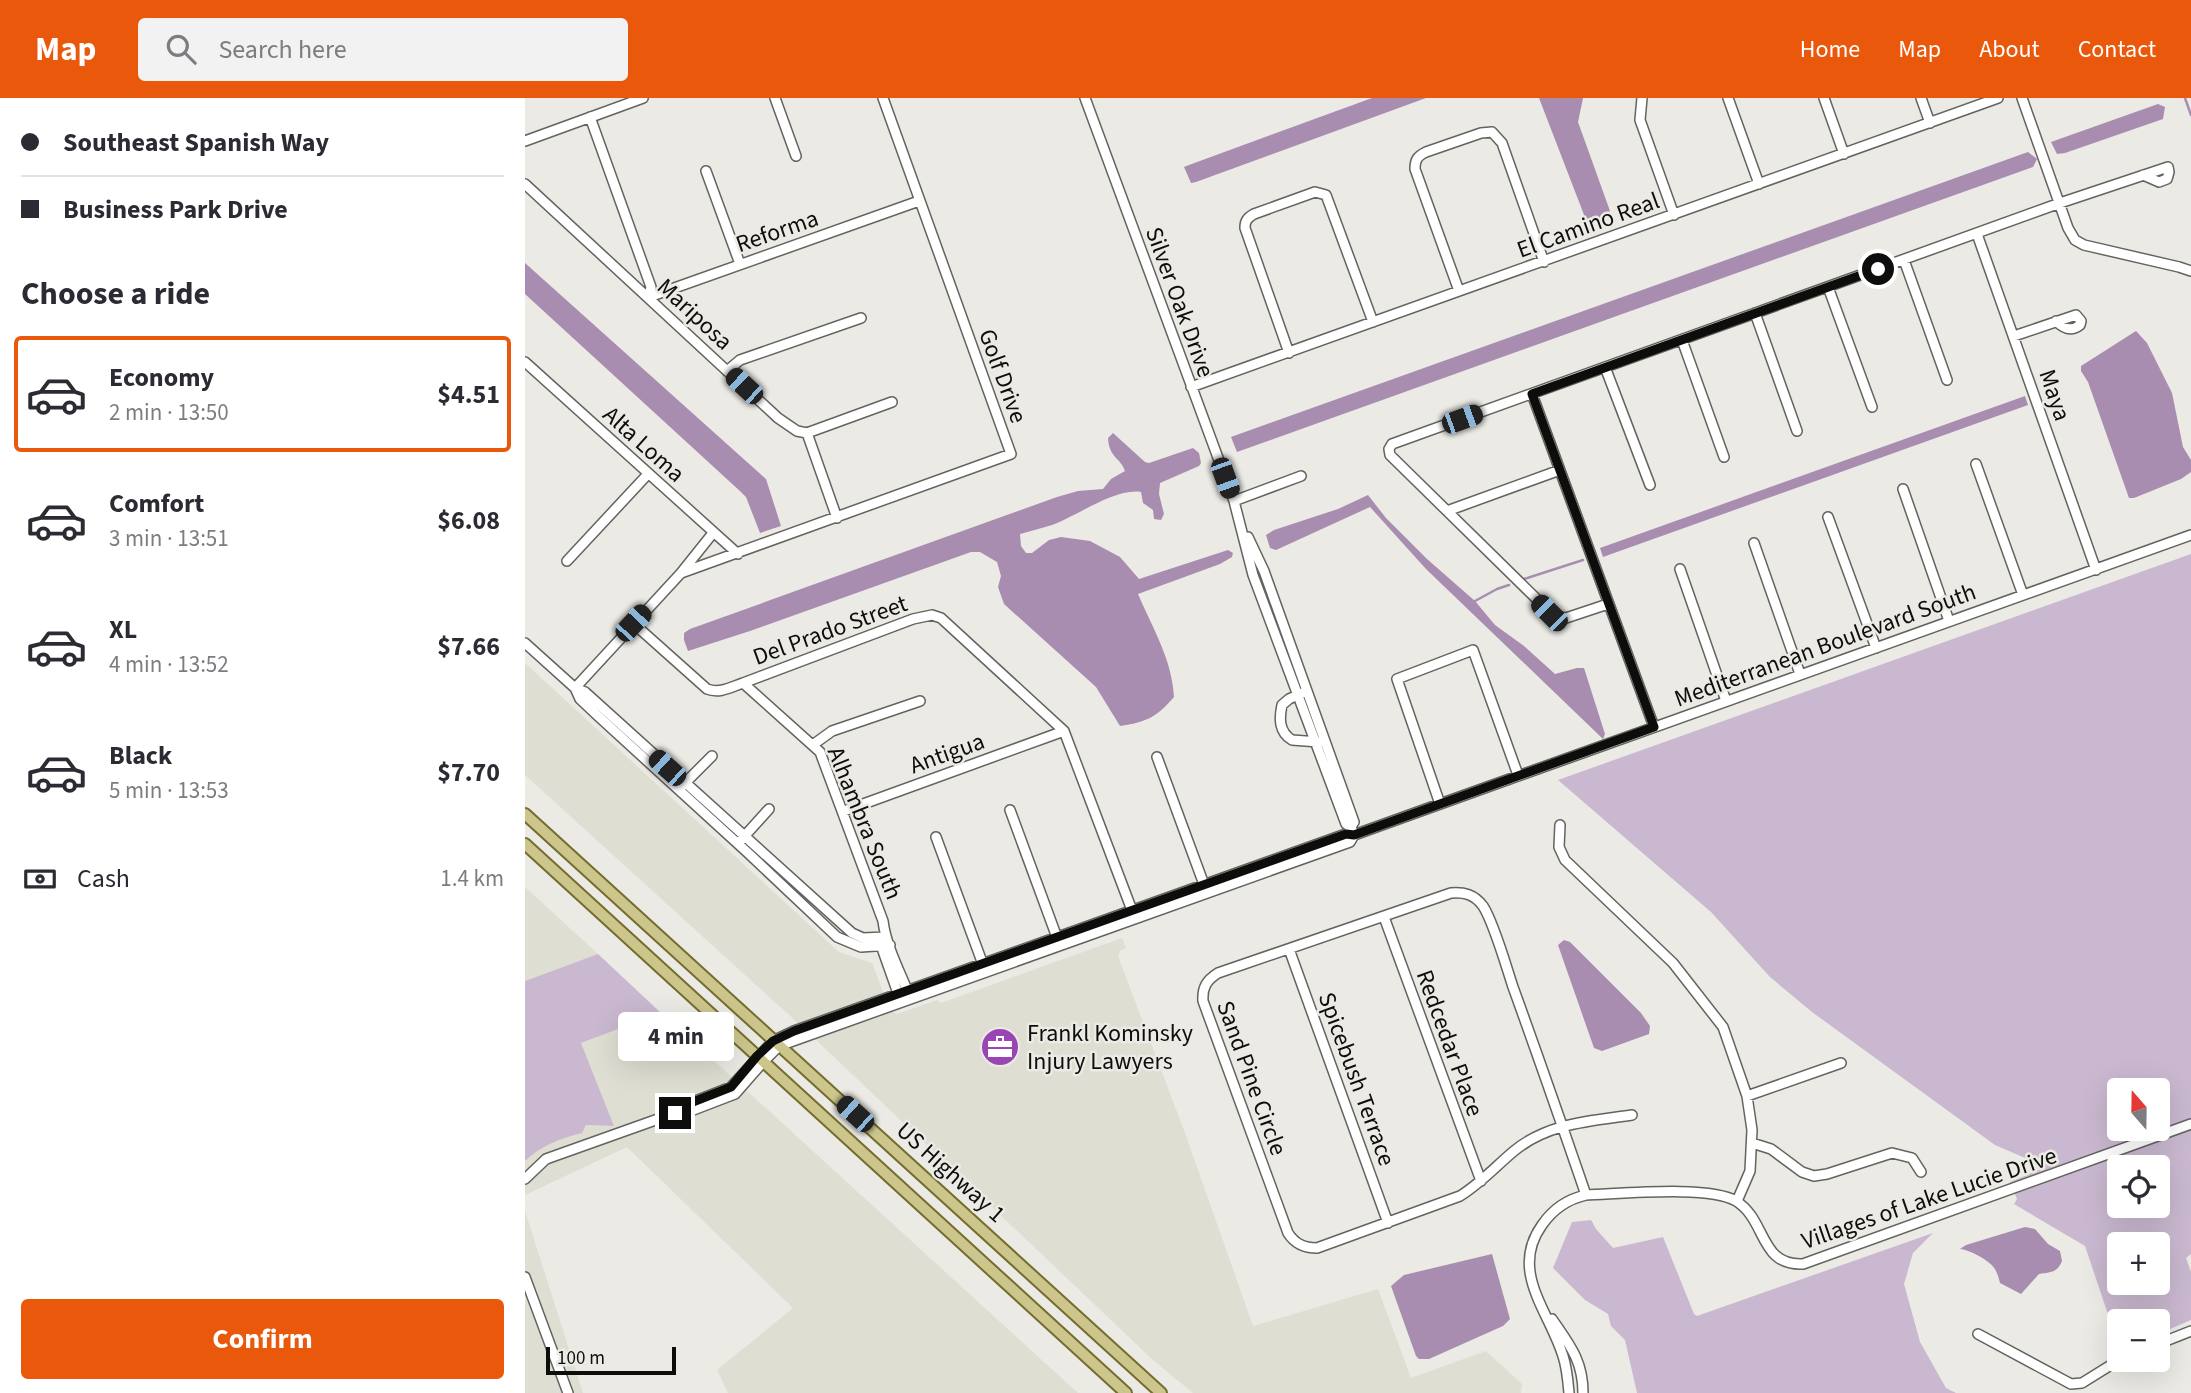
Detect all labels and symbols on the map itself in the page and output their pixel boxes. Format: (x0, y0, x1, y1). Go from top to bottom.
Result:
street label: El Camino Real (1512, 183, 1664, 267)
street label: Reforma (731, 201, 823, 262)
street label: Silver Oak Drive (1136, 222, 1223, 382)
route start (1862, 253, 1894, 285)
street label: Mariposa (649, 270, 740, 359)
street label: Golf Drive (969, 324, 1036, 428)
car (722, 364, 767, 408)
street label: Maya (2029, 365, 2080, 426)
street label: Alta Loma (595, 398, 693, 491)
car (1439, 402, 1486, 436)
car (1208, 455, 1243, 501)
street label: Mediterranean Boulevard South (1670, 575, 1981, 716)
street label: Del Prado Street (748, 586, 912, 675)
car (1527, 591, 1572, 635)
car (611, 600, 656, 646)
street label: Antigua (905, 724, 990, 783)
street label: Alhambra South (818, 741, 911, 905)
car (645, 746, 690, 790)
street label: Redcedar Place (1407, 965, 1492, 1121)
street label: Spicebush Terrace (1309, 988, 1404, 1171)
street label: Sand Pine Circle (1207, 996, 1296, 1160)
callout: 4 min (617, 1012, 733, 1060)
place label: Frankl Kominsky Injury Lawyers (1027, 1016, 1193, 1079)
office icon: Frankl Kominsky Injury Lawyers (979, 1026, 1021, 1068)
north arrow (2107, 1078, 2170, 1141)
car (833, 1092, 878, 1136)
route end (659, 1097, 691, 1129)
street label: US Highway 1 (888, 1114, 1013, 1231)
street label: Villages of Lake Lucie Drive (1797, 1138, 2061, 1259)
scale bar (546, 1344, 675, 1376)

